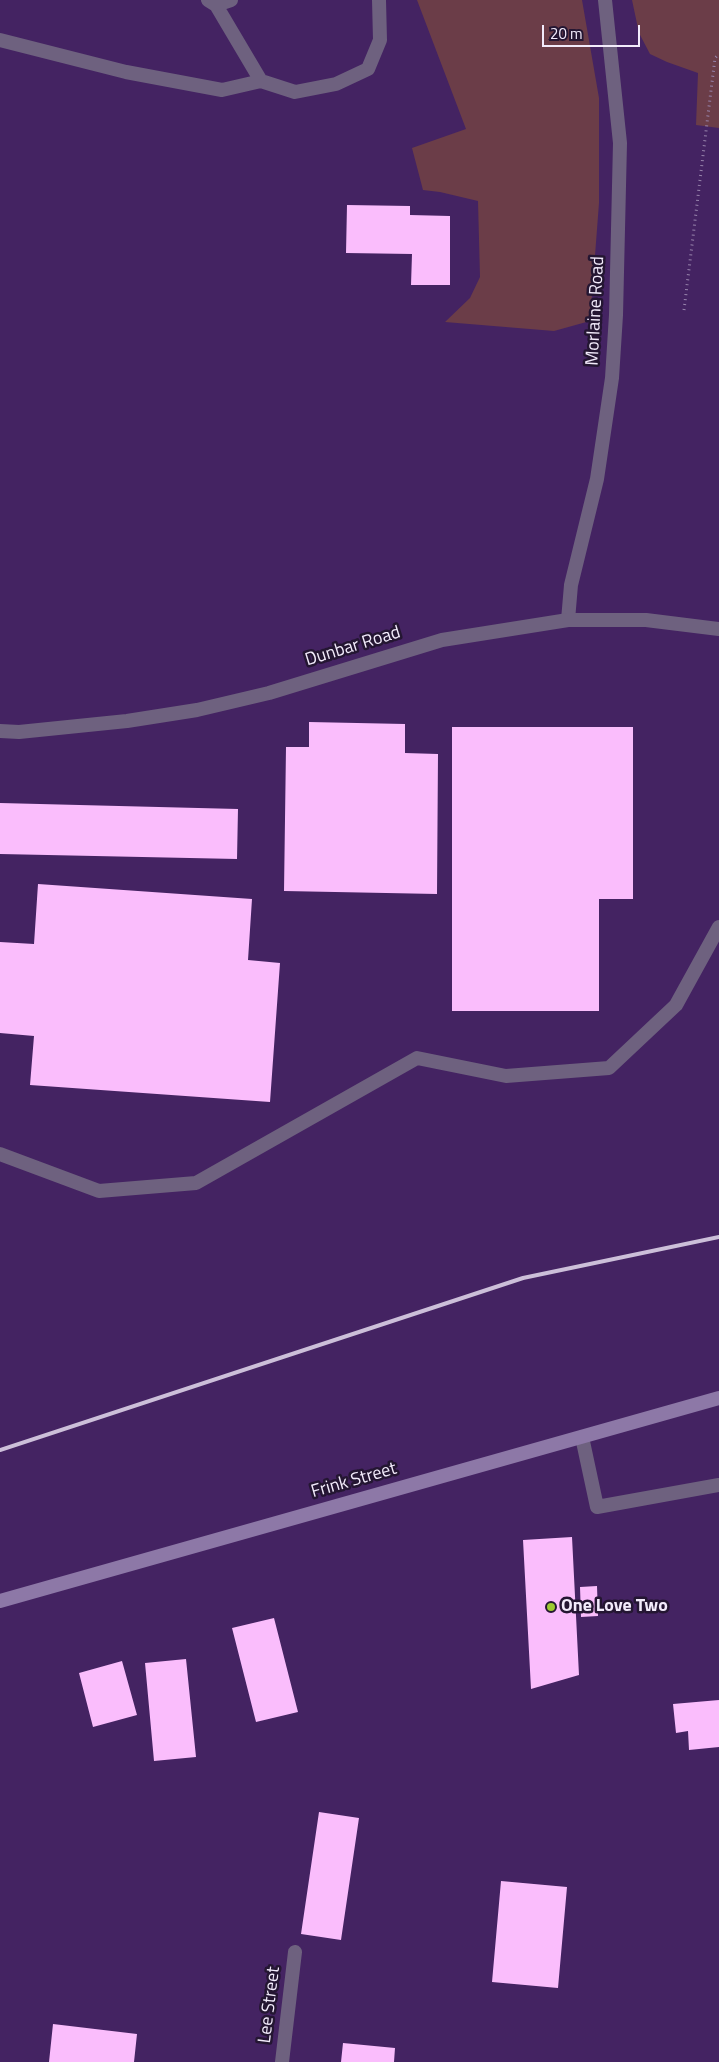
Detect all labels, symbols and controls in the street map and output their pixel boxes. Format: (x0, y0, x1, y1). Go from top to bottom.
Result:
scale bar (544, 15, 642, 47)
text: 20 m (550, 22, 583, 45)
street label: Morlaine Road (582, 256, 610, 366)
street label: Dunbar Road (303, 622, 403, 672)
street label: Frink Street (309, 1459, 399, 1503)
place label: One Love Two (561, 1596, 668, 1618)
marker: One Love Two (545, 1601, 557, 1613)
street label: Lee Street (255, 1965, 285, 2045)

